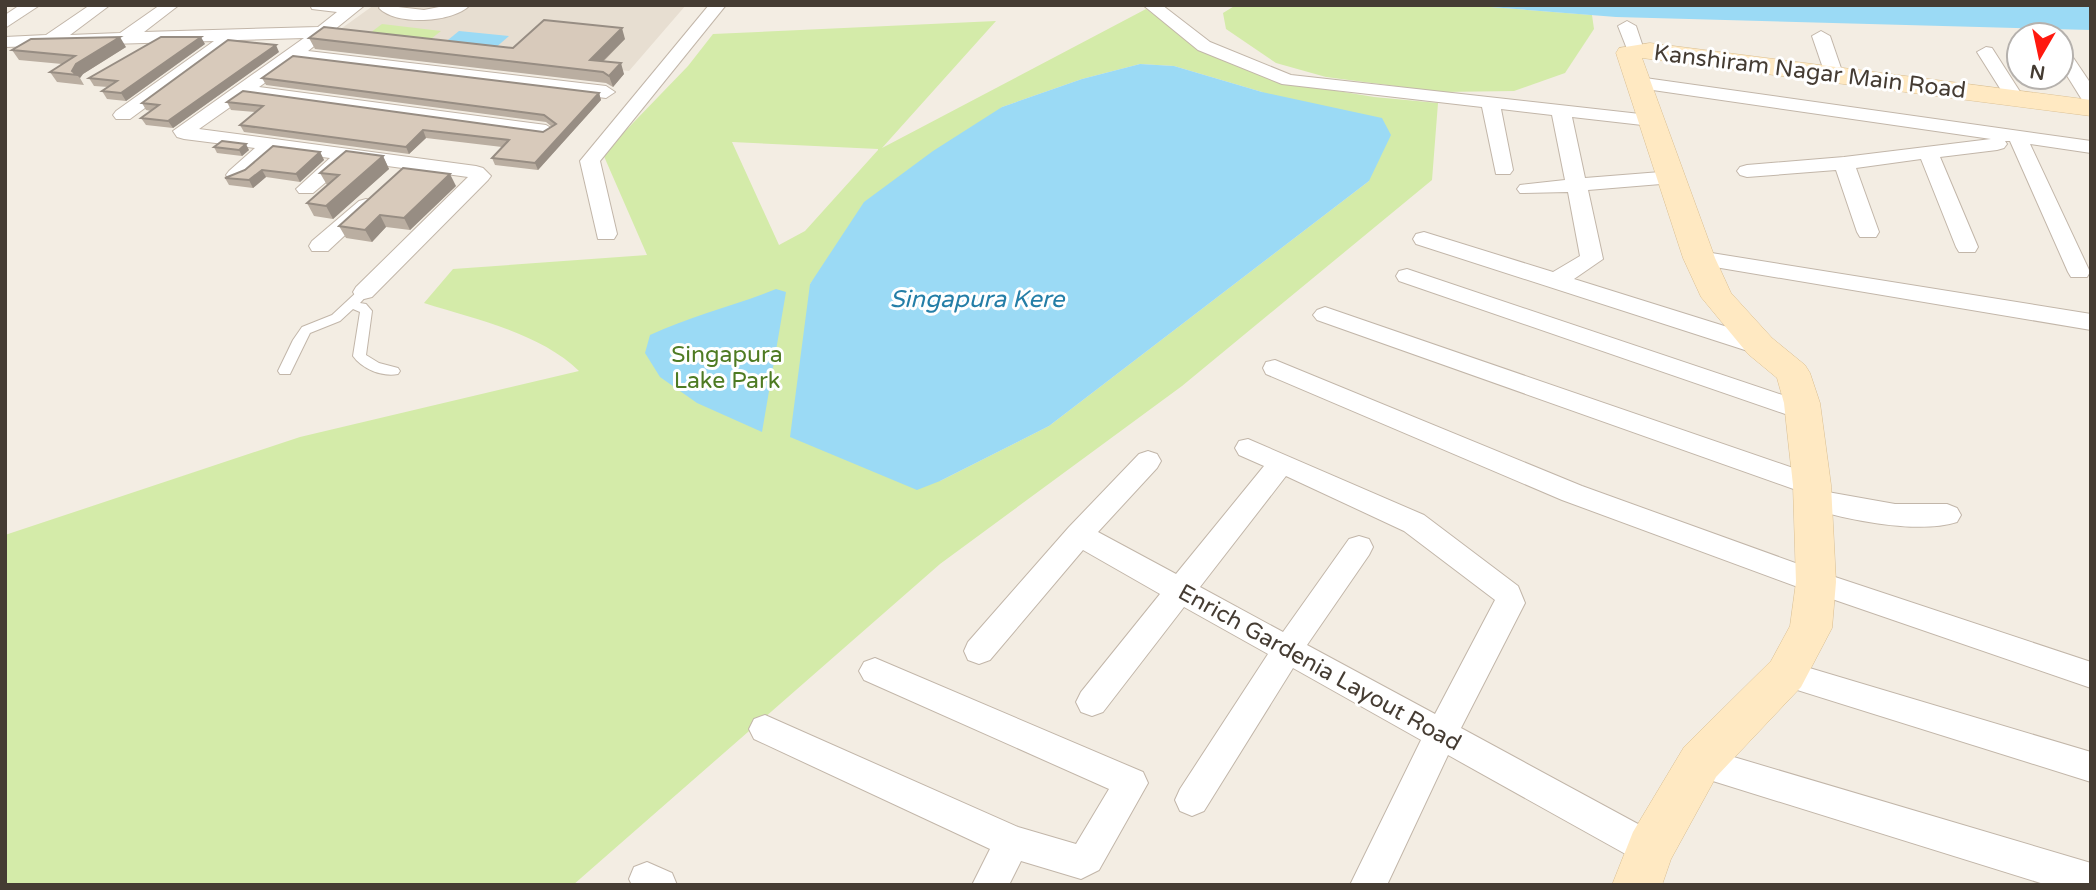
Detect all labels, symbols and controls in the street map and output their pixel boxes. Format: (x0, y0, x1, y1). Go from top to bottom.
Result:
north arrow (2005, 21, 2075, 91)
street label: Kanshiram Nagar Main Road (1652, 39, 1968, 105)
text: N (2028, 60, 2047, 84)
water label: Singapura Kere (890, 285, 1066, 314)
park label: Singapura Lake Park (671, 341, 783, 395)
street label: Enrich Gardenia Layout Road (1173, 578, 1466, 757)

